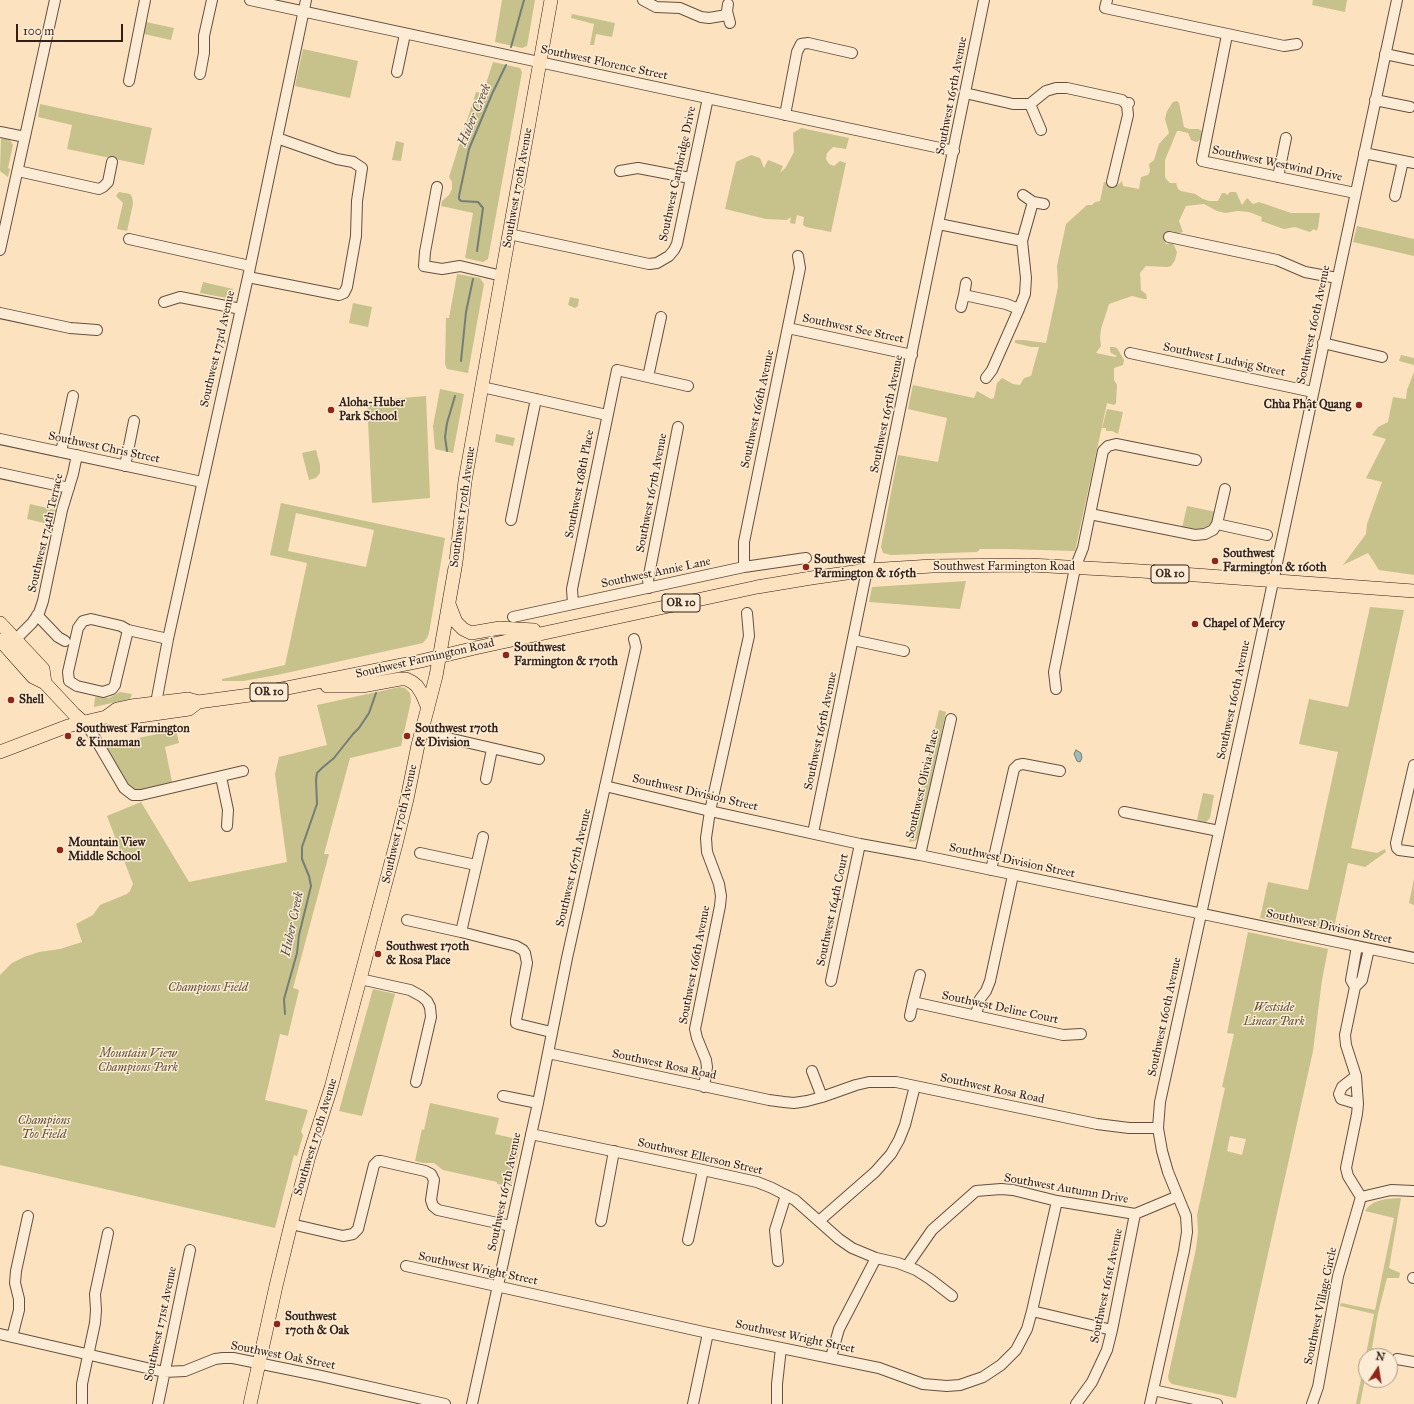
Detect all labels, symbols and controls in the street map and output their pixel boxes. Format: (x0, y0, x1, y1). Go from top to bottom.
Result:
scale bar (18, 16, 125, 42)
text: 100 m (23, 24, 54, 38)
street label: Southwest 165th Avenue (933, 36, 971, 156)
street label: Southwest Florence Street (539, 42, 669, 84)
water label: Huber Creek (455, 82, 495, 148)
street label: Southwest Cambridge Drive (657, 105, 699, 243)
street label: Southwest 170th Avenue (500, 127, 536, 249)
street label: Southwest Westwind Drive (1211, 143, 1343, 185)
street label: Southwest 160th Avenue (1294, 264, 1334, 386)
street label: Southwest 173rd Avenue (198, 289, 238, 409)
street label: Southwest See Street (801, 311, 905, 347)
street label: Southwest Ludwig Street (1162, 340, 1286, 380)
street label: Southwest 166th Avenue (738, 348, 778, 470)
street label: Southwest 165th Avenue (867, 354, 907, 474)
place label: Aloha-Huber Park School (339, 396, 405, 424)
place label: Chùa Phật Quang (1264, 398, 1351, 412)
marker: Chùa Phật Quang (1354, 400, 1364, 410)
marker: Aloha-Huber Park School (326, 405, 336, 415)
street label: Southwest Chris Street (47, 429, 161, 467)
street label: Southwest 168th Place (562, 429, 598, 539)
street label: Southwest 167th Avenue (633, 432, 671, 554)
street label: Southwest 170th Avenue (447, 446, 479, 568)
street label: Southwest 174th Terrace (25, 472, 67, 594)
place label: Southwest Farmington & 160th (1223, 547, 1327, 575)
place label: Southwest Farmington & 165th (814, 553, 916, 581)
street label: Southwest Annie Lane (600, 554, 712, 592)
marker: Southwest Farmington & 160th (1210, 556, 1220, 566)
street label: Southwest Farmington Road (933, 560, 1075, 574)
marker: Southwest Farmington & 165th (801, 562, 811, 572)
road number: OR 10 (1151, 565, 1189, 583)
road number: OR 10 (662, 594, 700, 612)
place label: Chapel of Mercy (1203, 617, 1285, 631)
marker: Chapel of Mercy (1190, 619, 1200, 629)
street label: Southwest Farmington Road (354, 636, 496, 682)
street label: Southwest 160th Avenue (1214, 639, 1254, 761)
place label: Southwest Farmington & 170th (514, 641, 618, 669)
marker: Southwest Farmington & 170th (501, 650, 511, 660)
street label: Southwest 165th Avenue (801, 671, 841, 791)
road number: OR 10 (250, 683, 288, 701)
place label: Shell (19, 693, 44, 707)
marker: Shell (6, 695, 16, 705)
place label: Southwest Farmington & Kinnaman (76, 722, 190, 750)
place label: Southwest 170th & Division (415, 722, 498, 750)
street label: Southwest Olivia Place (903, 728, 943, 840)
marker: Southwest Farmington & Kinnaman (63, 731, 73, 741)
marker: Southwest 170th & Division (402, 731, 412, 741)
street label: Southwest 170th Avenue (379, 763, 421, 885)
street label: Southwest Division Street (631, 772, 759, 814)
street label: Southwest 167th Avenue (553, 807, 595, 929)
place label: Mountain View Middle School (68, 836, 145, 864)
street label: Southwest Division Street (948, 841, 1076, 881)
marker: Mountain View Middle School (55, 845, 65, 855)
street label: Southwest 164th Court (814, 852, 852, 968)
water label: Huber Creek (279, 890, 307, 958)
street label: Southwest 166th Avenue (676, 904, 714, 1026)
street label: Southwest Division Street (1265, 907, 1393, 947)
place label: Southwest 170th & Rosa Place (386, 940, 469, 968)
marker: Southwest 170th & Rosa Place (373, 949, 383, 959)
street label: Southwest 160th Avenue (1145, 956, 1185, 1078)
park label: Champions Field (168, 981, 248, 995)
street label: Southwest Deline Court (940, 989, 1060, 1027)
park label: Westside Linear Park (1243, 1001, 1305, 1029)
park label: Mountain View Champions Park (98, 1047, 178, 1075)
street label: Southwest Rosa Road (611, 1047, 717, 1083)
street label: Southwest Rosa Road (939, 1071, 1045, 1107)
street label: Southwest 170th Avenue (291, 1077, 341, 1197)
park label: Champions Too Field (18, 1114, 70, 1142)
street label: Southwest 167th Avenue (485, 1131, 525, 1253)
street label: Southwest Ellerson Street (636, 1136, 764, 1178)
street label: Southwest Autumn Drive (1003, 1171, 1129, 1207)
street label: Southwest 161st Avenue (1088, 1227, 1126, 1345)
street label: Southwest Village Circle (1302, 1246, 1340, 1366)
street label: Southwest Wright Street (417, 1249, 539, 1289)
street label: Southwest 171st Avenue (142, 1265, 180, 1383)
place label: Southwest 170th & Oak (285, 1310, 349, 1338)
street label: Southwest Wright Street (734, 1317, 856, 1357)
marker: Southwest 170th & Oak (272, 1319, 282, 1329)
street label: Southwest Oak Street (229, 1339, 337, 1373)
north arrow (1358, 1348, 1398, 1388)
text: N (1374, 1349, 1386, 1364)

